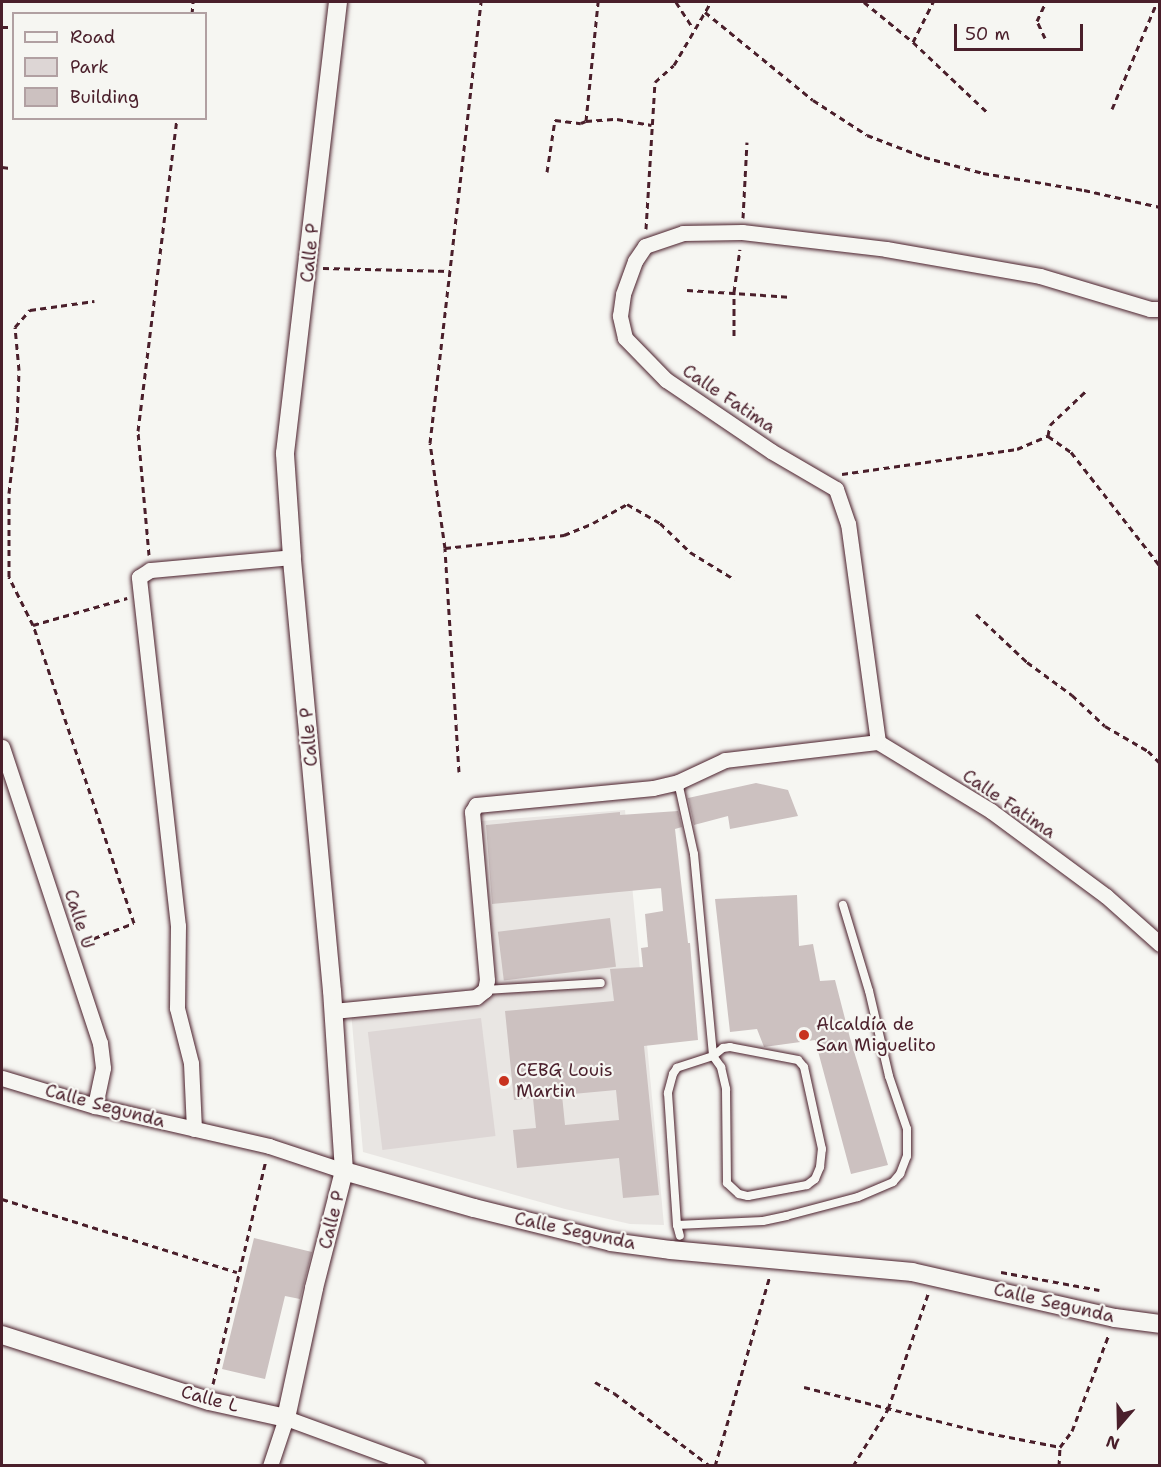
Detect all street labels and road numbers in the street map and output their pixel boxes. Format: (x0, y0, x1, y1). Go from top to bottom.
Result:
street label: Calle P (296, 222, 324, 284)
street label: Calle Fatima (678, 360, 780, 438)
street label: Calle P (296, 706, 322, 768)
street label: Calle Fatima (958, 765, 1060, 843)
street label: Calle U (59, 887, 99, 951)
street label: Calle Segunda (43, 1080, 167, 1132)
street label: Calle P (314, 1189, 350, 1251)
street label: Calle Segunda (512, 1208, 638, 1254)
street label: Calle Segunda (991, 1279, 1117, 1327)
street label: Calle L (179, 1381, 241, 1417)

